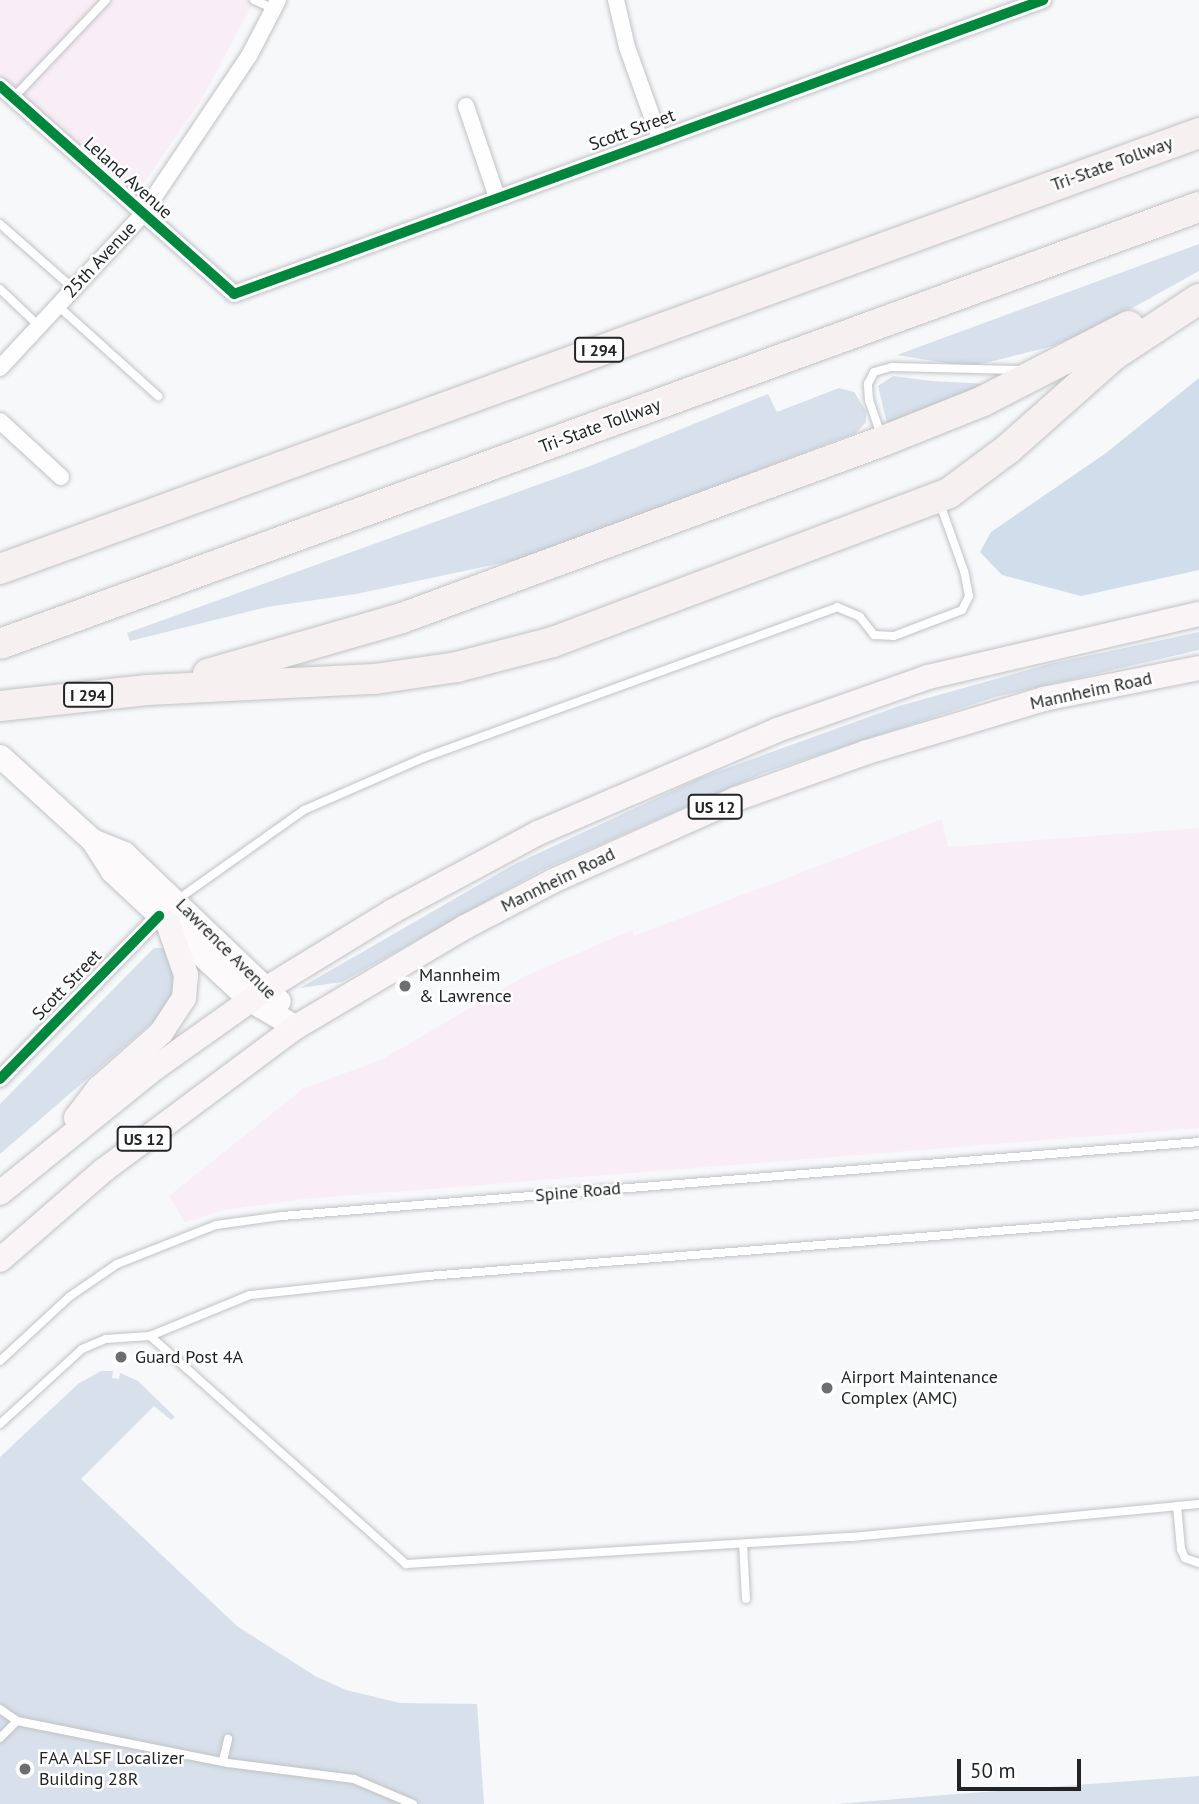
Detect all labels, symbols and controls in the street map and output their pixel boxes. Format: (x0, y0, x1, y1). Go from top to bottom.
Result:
street label: Scott Street (586, 104, 678, 156)
street label: Leland Avenue (79, 132, 177, 224)
street label: Tri-State Tollway (1048, 132, 1176, 196)
street label: 25th Avenue (59, 217, 141, 303)
road number: I 294 (573, 338, 625, 362)
street label: Tri-State Tollway (536, 394, 664, 458)
street label: Mannheim Road (1028, 668, 1154, 714)
road number: I 294 (62, 682, 114, 708)
road number: US 12 (687, 794, 743, 820)
street label: Mannheim Road (497, 843, 619, 917)
street label: Lawrence Avenue (171, 894, 281, 1004)
street label: Scott Street (28, 945, 106, 1025)
place label: Mannheim & Lawrence (419, 965, 512, 1007)
marker: Mannheim & Lawrence (397, 978, 413, 994)
road number: US 12 (116, 1126, 172, 1152)
street label: Spine Road (534, 1177, 622, 1207)
place label: Guard Post 4A (135, 1346, 243, 1368)
marker: Guard Post 4A (113, 1349, 129, 1365)
place label: Airport Maintenance Complex (AMC) (841, 1367, 998, 1410)
marker: Airport Maintenance Complex (AMC) (819, 1380, 835, 1396)
scale bar (961, 1744, 1085, 1788)
place label: FAA ALSF Localizer Building 28R (39, 1748, 186, 1790)
text: 50 m (970, 1757, 1016, 1784)
marker: FAA ALSF Localizer Building 28R (17, 1761, 33, 1777)

